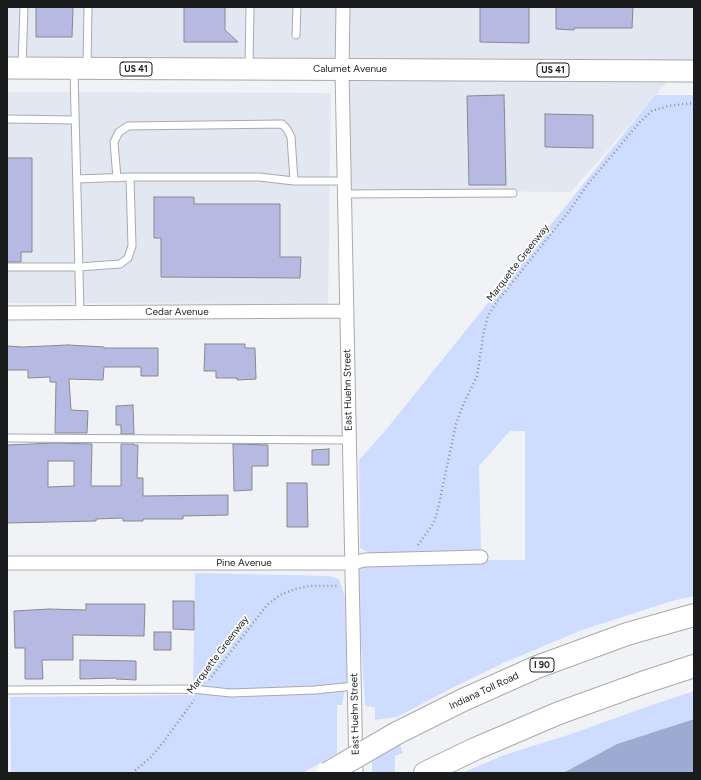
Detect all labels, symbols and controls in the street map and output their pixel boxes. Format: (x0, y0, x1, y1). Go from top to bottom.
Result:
road number: US 41 (120, 62, 152, 76)
street label: Calumet Avenue (313, 63, 387, 75)
road number: US 41 (537, 63, 569, 77)
street label: Marquette Greenway (484, 222, 552, 304)
street label: Cedar Avenue (145, 306, 209, 318)
street label: East Huehn Street (341, 349, 355, 431)
street label: Pine Avenue (216, 557, 272, 569)
street label: Marquette Greenway (185, 614, 251, 696)
road number: I 90 (530, 658, 554, 672)
street label: Indiana Toll Road (447, 670, 521, 712)
street label: East Huehn Street (348, 673, 362, 755)

